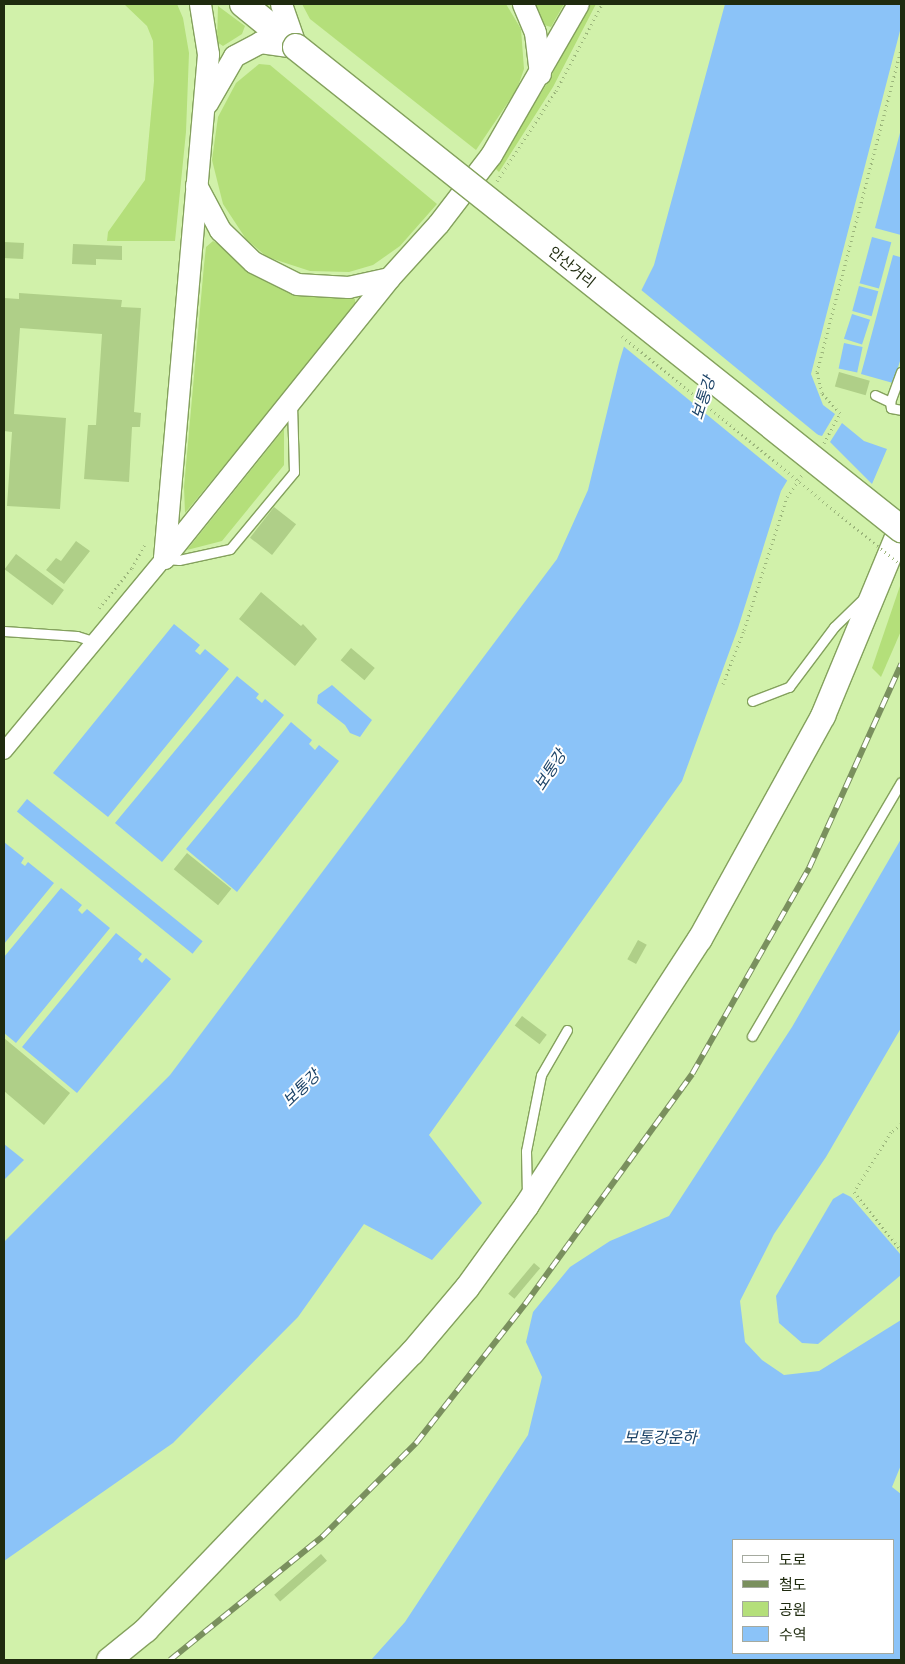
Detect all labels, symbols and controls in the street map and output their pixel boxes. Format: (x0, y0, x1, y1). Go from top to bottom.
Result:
street label: 안산거리 (545, 243, 599, 291)
water label: 보통강 (687, 374, 719, 422)
water label: 보통강 (530, 746, 570, 794)
water label: 보통강 (278, 1066, 324, 1110)
water label: 보통강운하 (623, 1427, 697, 1447)
legend (732, 1539, 895, 1654)
text: 도로 (779, 1550, 807, 1568)
text: 철도 (779, 1575, 807, 1593)
text: 공원 (779, 1600, 807, 1618)
text: 수역 (779, 1625, 807, 1643)

